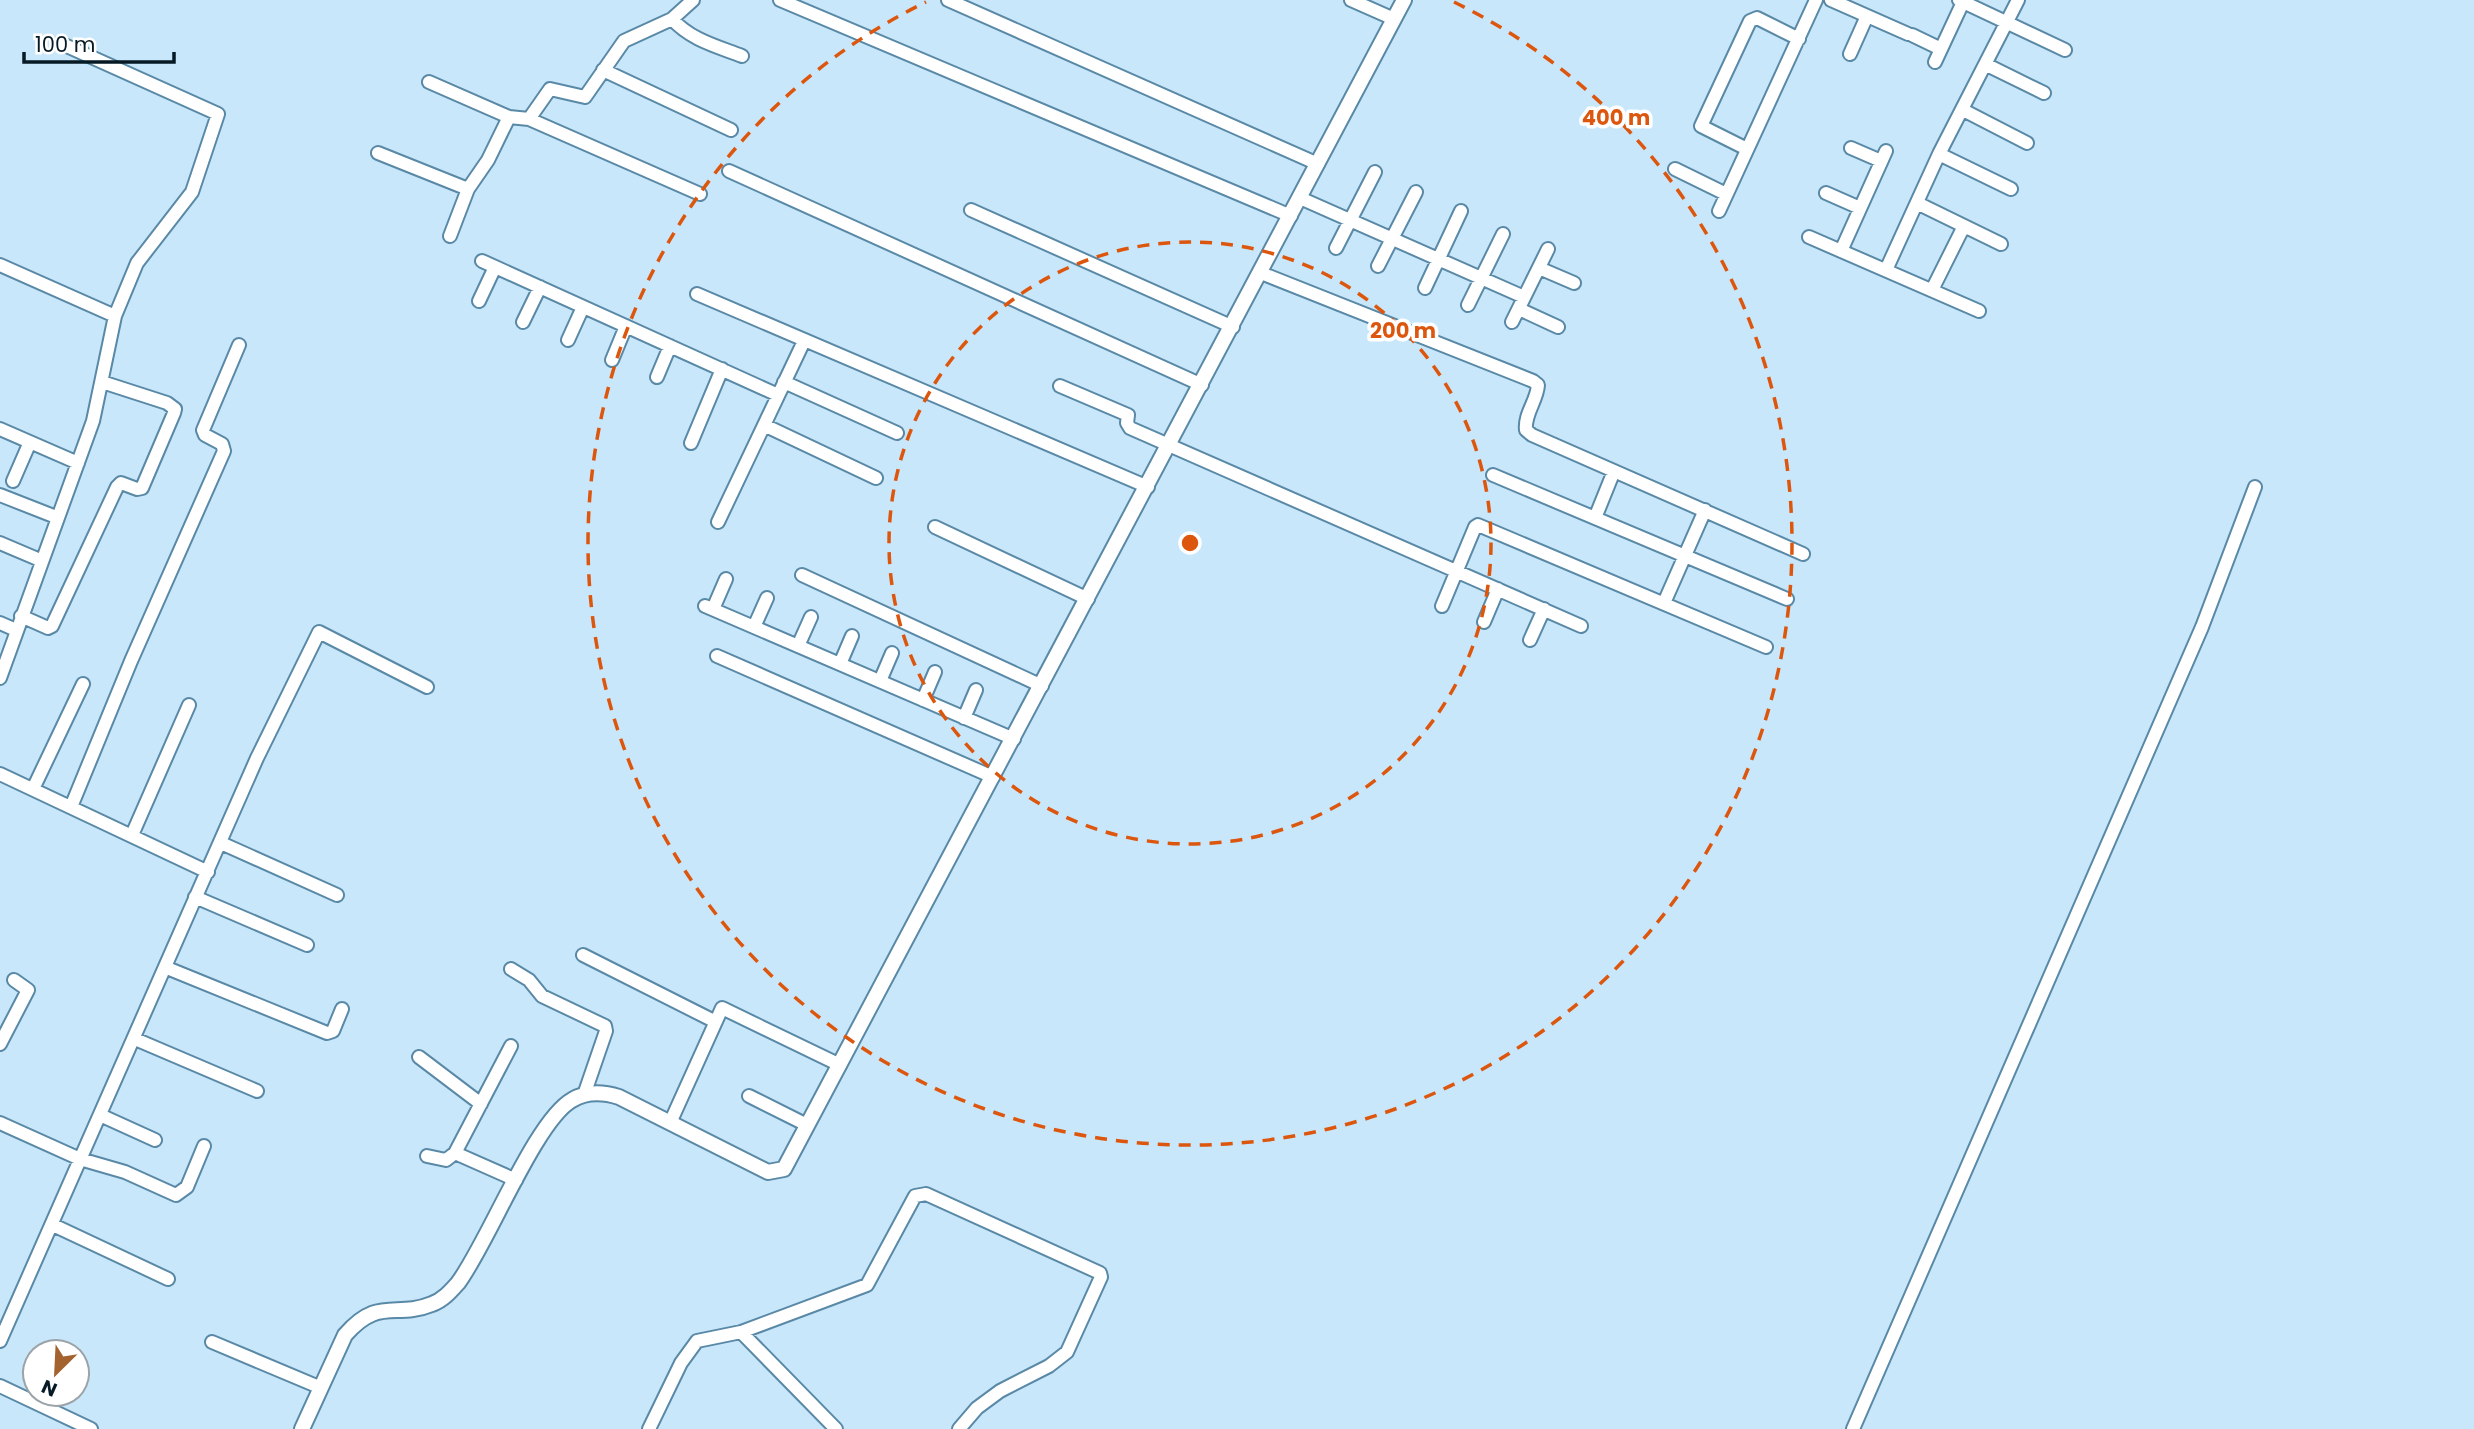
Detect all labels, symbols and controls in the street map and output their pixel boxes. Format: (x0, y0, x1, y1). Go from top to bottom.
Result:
scale bar (24, 21, 175, 65)
text: 100 m (35, 30, 95, 59)
text: 400 m (1582, 103, 1650, 132)
text: 200 m (1370, 316, 1436, 345)
centre of rings (1178, 531, 1202, 555)
north arrow (21, 1338, 91, 1408)
text: N (37, 1373, 61, 1403)

